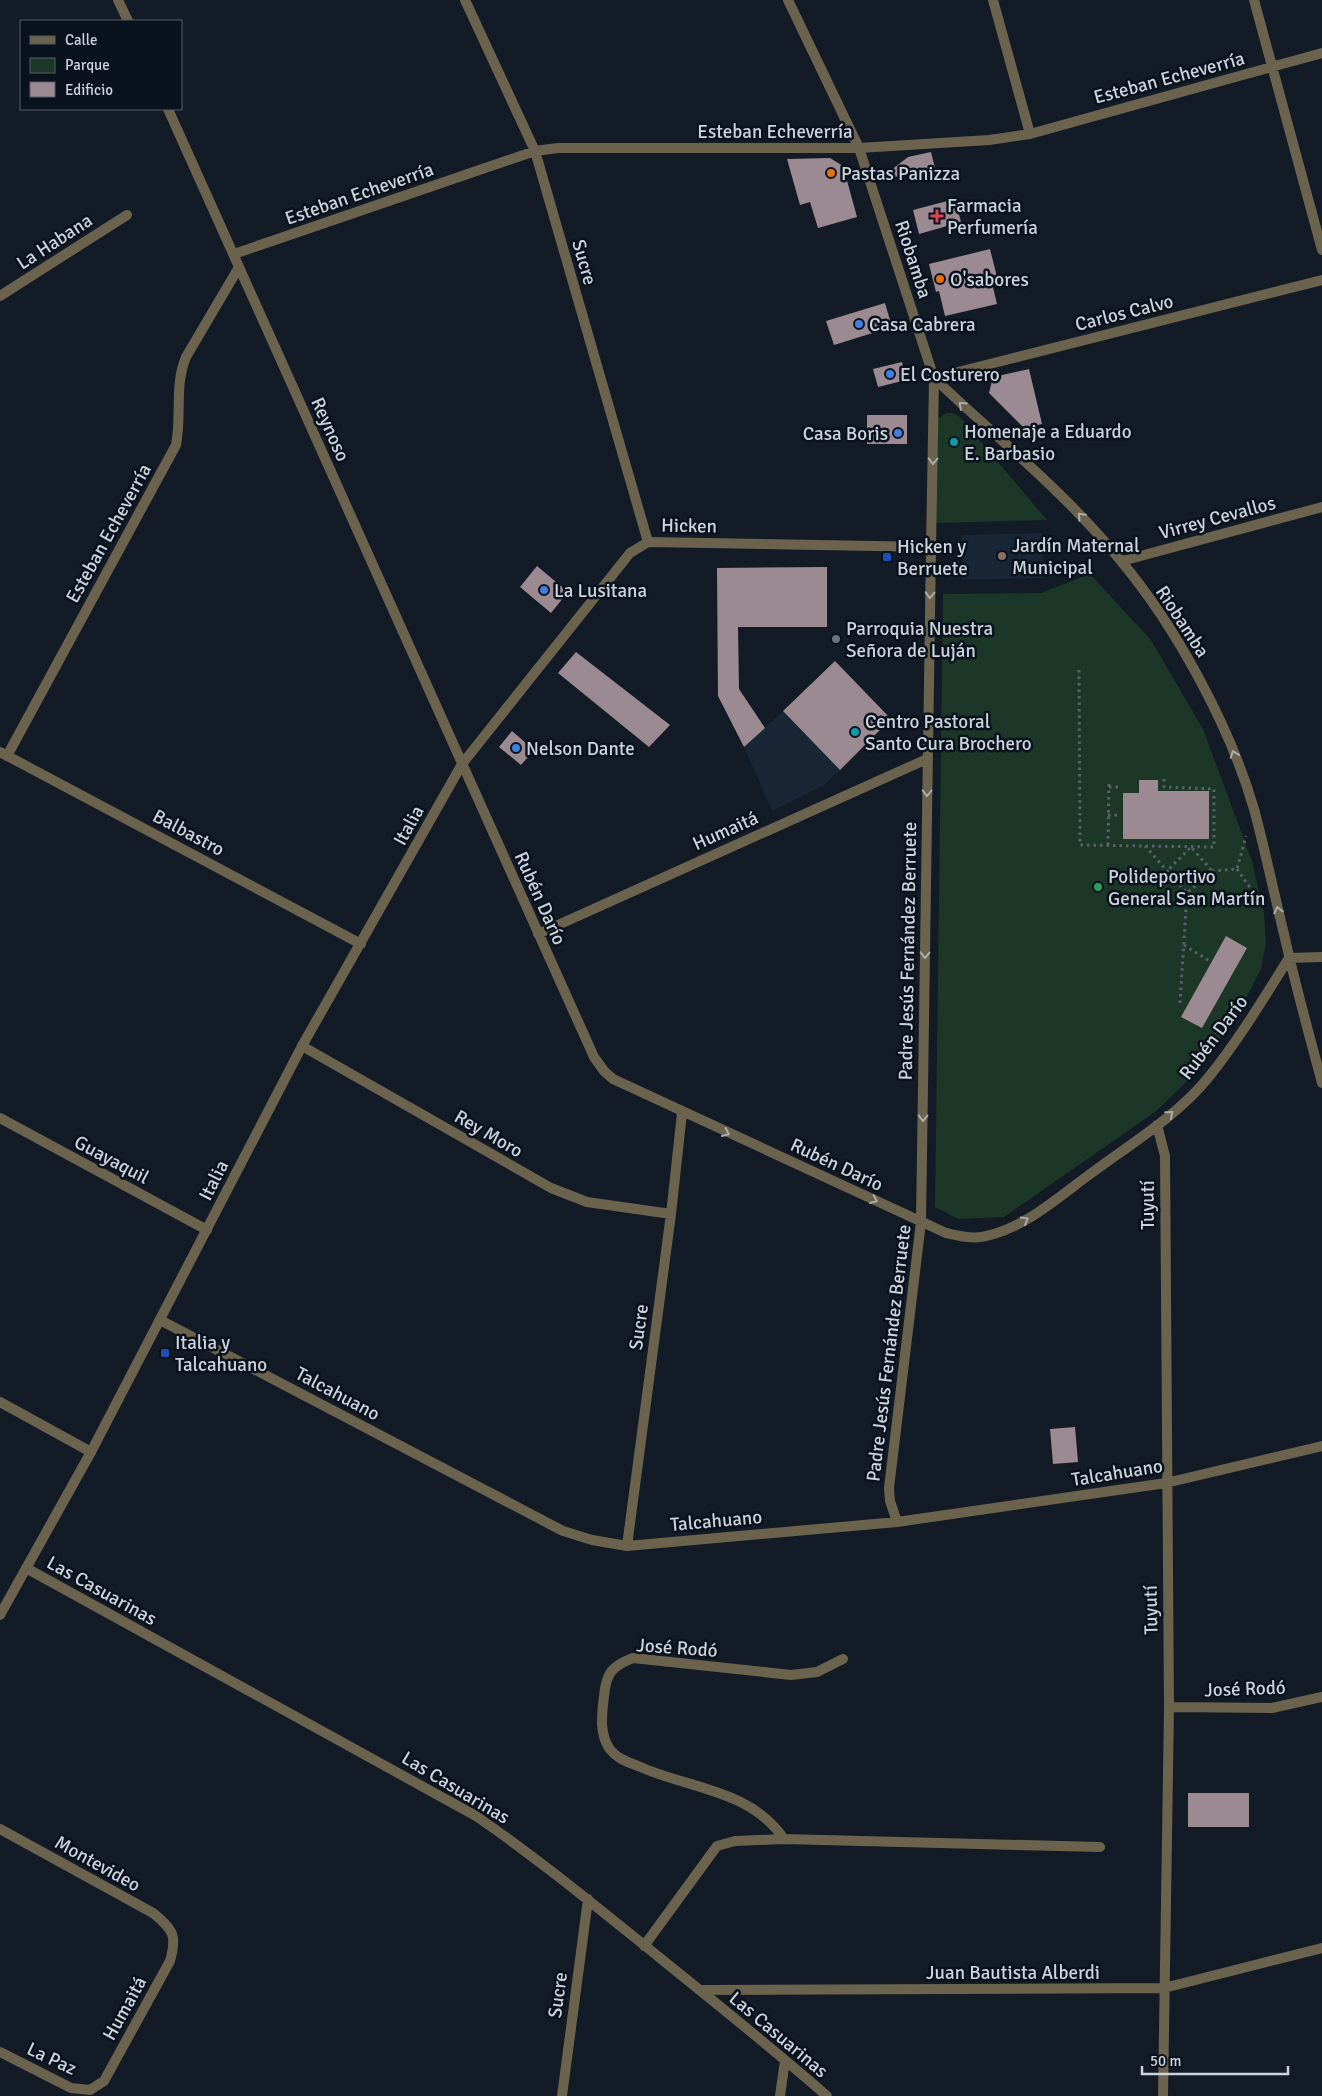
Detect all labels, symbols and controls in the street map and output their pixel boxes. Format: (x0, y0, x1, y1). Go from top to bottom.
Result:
legend (20, 20, 182, 110)
text: Calle (65, 31, 98, 49)
street label: Esteban Echeverría (1091, 46, 1247, 110)
text: Parque (65, 56, 110, 74)
text: Edificio (65, 81, 113, 99)
street label: Esteban Echeverría (697, 120, 853, 144)
street label: Esteban Echeverría (282, 157, 437, 231)
place label: Pastas Panizza (841, 162, 960, 186)
marker: Pastas Panizza (825, 167, 837, 179)
place label: Farmacia Perfumería (947, 194, 1038, 240)
street label: La Habana (12, 208, 97, 275)
marker: Farmacia Perfumería (931, 210, 943, 222)
street label: Riobamba (889, 217, 937, 301)
street label: Sucre (566, 237, 602, 288)
place label: O'sabores (950, 268, 1029, 292)
marker: O'sabores (934, 273, 946, 285)
street label: Carlos Calvo (1073, 289, 1176, 337)
place label: Casa Cabrera (869, 313, 976, 337)
marker: Casa Cabrera (853, 318, 865, 330)
place label: El Costurero (900, 363, 1000, 387)
marker: El Costurero (884, 368, 896, 380)
street label: Reynoso (305, 394, 355, 465)
one-way arrow (959, 402, 968, 411)
place label: Homenaje a Eduardo E. Barbasio (964, 420, 1132, 466)
place label: Casa Boris (803, 422, 888, 446)
marker: Casa Boris (892, 427, 904, 439)
marker: Homenaje a Eduardo E. Barbasio (948, 436, 960, 448)
one-way arrow (928, 458, 938, 466)
street label: Esteban Echeverría (61, 460, 157, 607)
street label: Virrey Cevallos (1156, 491, 1278, 545)
one-way arrow (1077, 513, 1086, 522)
street label: Hicken (661, 514, 717, 538)
place label: Jardín Maternal Municipal (1012, 534, 1140, 580)
place label: Hicken y Berruete (897, 535, 968, 581)
marker: Jardín Maternal Municipal (996, 550, 1008, 562)
marker: Hicken y Berruete (881, 551, 893, 563)
place label: La Lusitana (554, 579, 647, 603)
street label: Riobamba (1150, 581, 1214, 662)
marker: La Lusitana (538, 584, 550, 596)
one-way arrow (925, 592, 935, 600)
place label: Parroquia Nuestra Señora de Luján (846, 617, 993, 663)
marker: Parroquia Nuestra Señora de Luján (830, 633, 842, 645)
place label: Centro Pastoral Santo Cura Brochero (865, 710, 1032, 756)
marker: Centro Pastoral Santo Cura Brochero (849, 726, 861, 738)
place label: Nelson Dante (526, 737, 635, 761)
marker: Nelson Dante (510, 742, 522, 754)
one-way arrow (1230, 750, 1240, 759)
one-way arrow (922, 790, 932, 797)
street label: Italia (388, 801, 430, 850)
street label: Balbastro (149, 804, 229, 862)
street label: Humaitá (689, 806, 762, 856)
street label: Padre Jesús Fernández Berruete (894, 821, 922, 1081)
street label: Rubén Darío (509, 848, 571, 949)
place label: Polideportivo General San Martín (1108, 865, 1265, 911)
marker: Polideportivo General San Martín (1092, 881, 1104, 893)
one-way arrow (1273, 906, 1284, 915)
one-way arrow (920, 952, 930, 960)
street label: Rubén Darío (1174, 991, 1253, 1085)
street label: Rey Moro (450, 1105, 527, 1163)
one-way arrow (1165, 1110, 1174, 1119)
one-way arrow (918, 1114, 928, 1122)
one-way arrow (721, 1126, 730, 1137)
street label: Guayaquil (70, 1130, 153, 1190)
street label: Rubén Darío (786, 1133, 887, 1197)
street label: Italia (194, 1156, 234, 1205)
street label: Tuyutí (1136, 1179, 1160, 1230)
one-way arrow (869, 1194, 878, 1205)
one-way arrow (1020, 1216, 1029, 1226)
street label: Padre Jesús Fernández Berruete (861, 1223, 917, 1483)
street label: Sucre (624, 1303, 654, 1352)
place label: Italia y Talcahuano (175, 1331, 267, 1377)
marker: Italia y Talcahuano (159, 1347, 171, 1359)
street label: Talcahuano (291, 1362, 384, 1426)
street label: Talcahuano (1070, 1454, 1165, 1492)
street label: Talcahuano (669, 1505, 763, 1537)
street label: Las Casuarinas (42, 1551, 161, 1631)
street label: Tuyutí (1139, 1584, 1163, 1635)
street label: José Rodó (635, 1633, 718, 1663)
street label: José Rodó (1204, 1676, 1286, 1702)
street label: Las Casuarinas (397, 1746, 514, 1830)
street label: Montevideo (50, 1831, 145, 1897)
street label: Juan Bautista Alberdi (926, 1961, 1100, 1985)
street label: Sucre (543, 1971, 573, 2020)
street label: Humaitá (98, 1972, 152, 2045)
street label: Las Casuarinas (724, 1986, 833, 2083)
street label: La Paz (23, 2037, 80, 2081)
scale bar (1142, 2044, 1288, 2076)
text: 50 m (1150, 2052, 1181, 2070)

